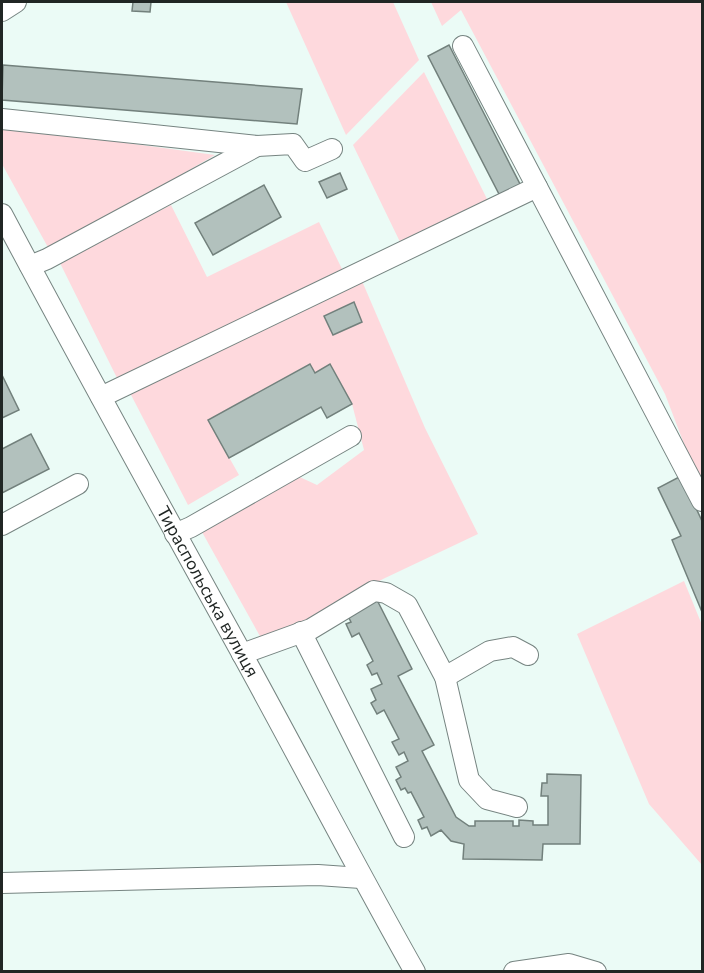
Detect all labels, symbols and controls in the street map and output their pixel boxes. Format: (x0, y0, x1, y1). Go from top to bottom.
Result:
street label: Тираспольська вулиця (151, 502, 264, 681)

